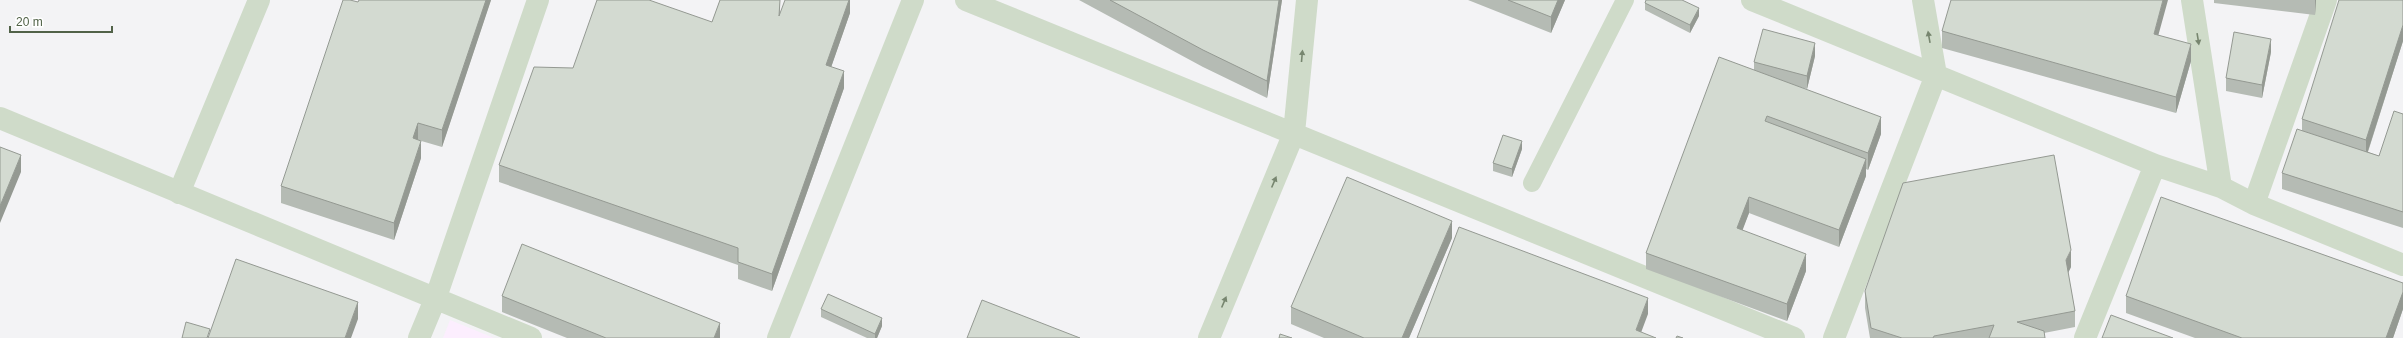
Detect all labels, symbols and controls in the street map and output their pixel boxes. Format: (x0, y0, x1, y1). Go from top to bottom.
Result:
scale bar (10, 8, 112, 34)
text: 20 m (16, 15, 43, 29)
one-way arrow (1926, 31, 1932, 43)
one-way arrow (2195, 32, 2201, 45)
one-way arrow (1298, 50, 1305, 62)
one-way arrow (1270, 176, 1277, 188)
one-way arrow (1220, 296, 1227, 308)

